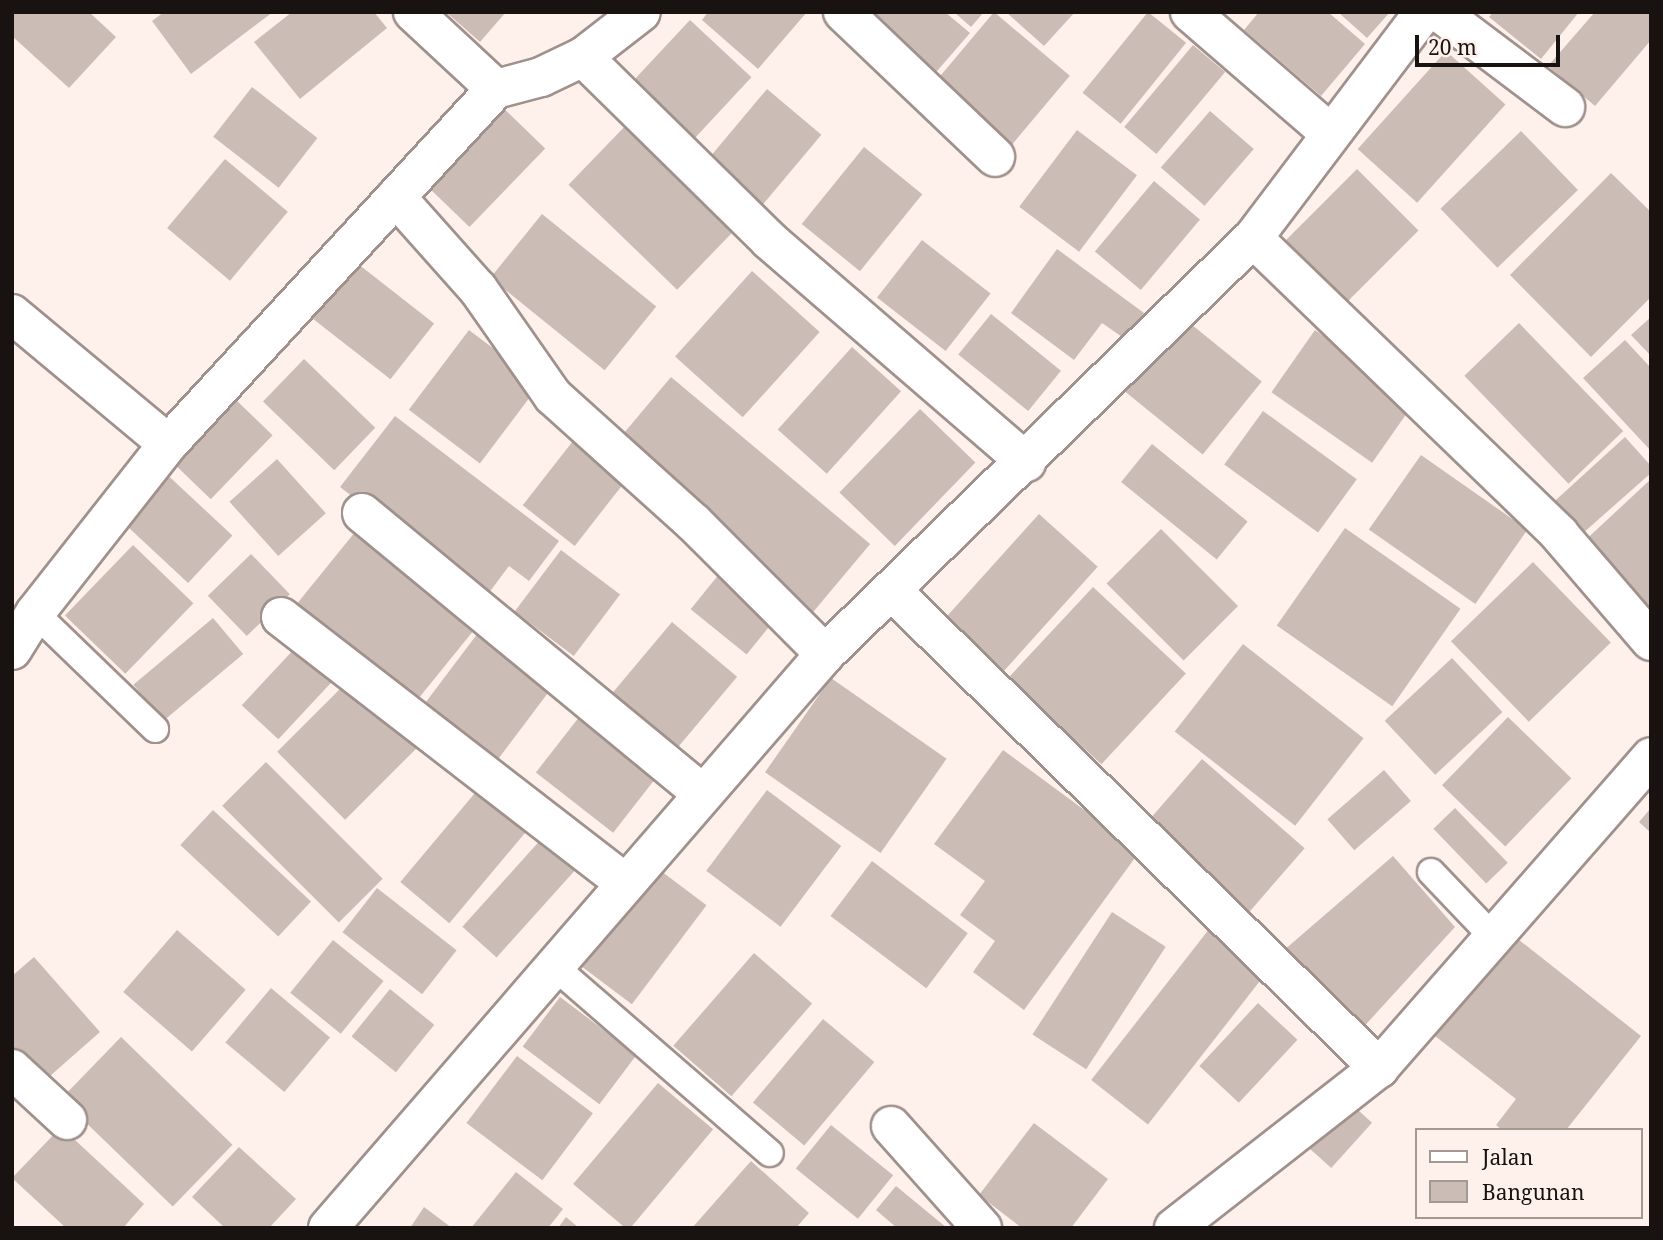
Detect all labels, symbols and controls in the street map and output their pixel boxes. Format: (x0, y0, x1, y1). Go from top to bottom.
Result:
scale bar (1418, 21, 1563, 65)
text: 20 m (1428, 33, 1477, 61)
legend (1414, 1128, 1642, 1219)
text: Jalan (1482, 1143, 1533, 1171)
text: Bangunan (1482, 1178, 1585, 1206)

